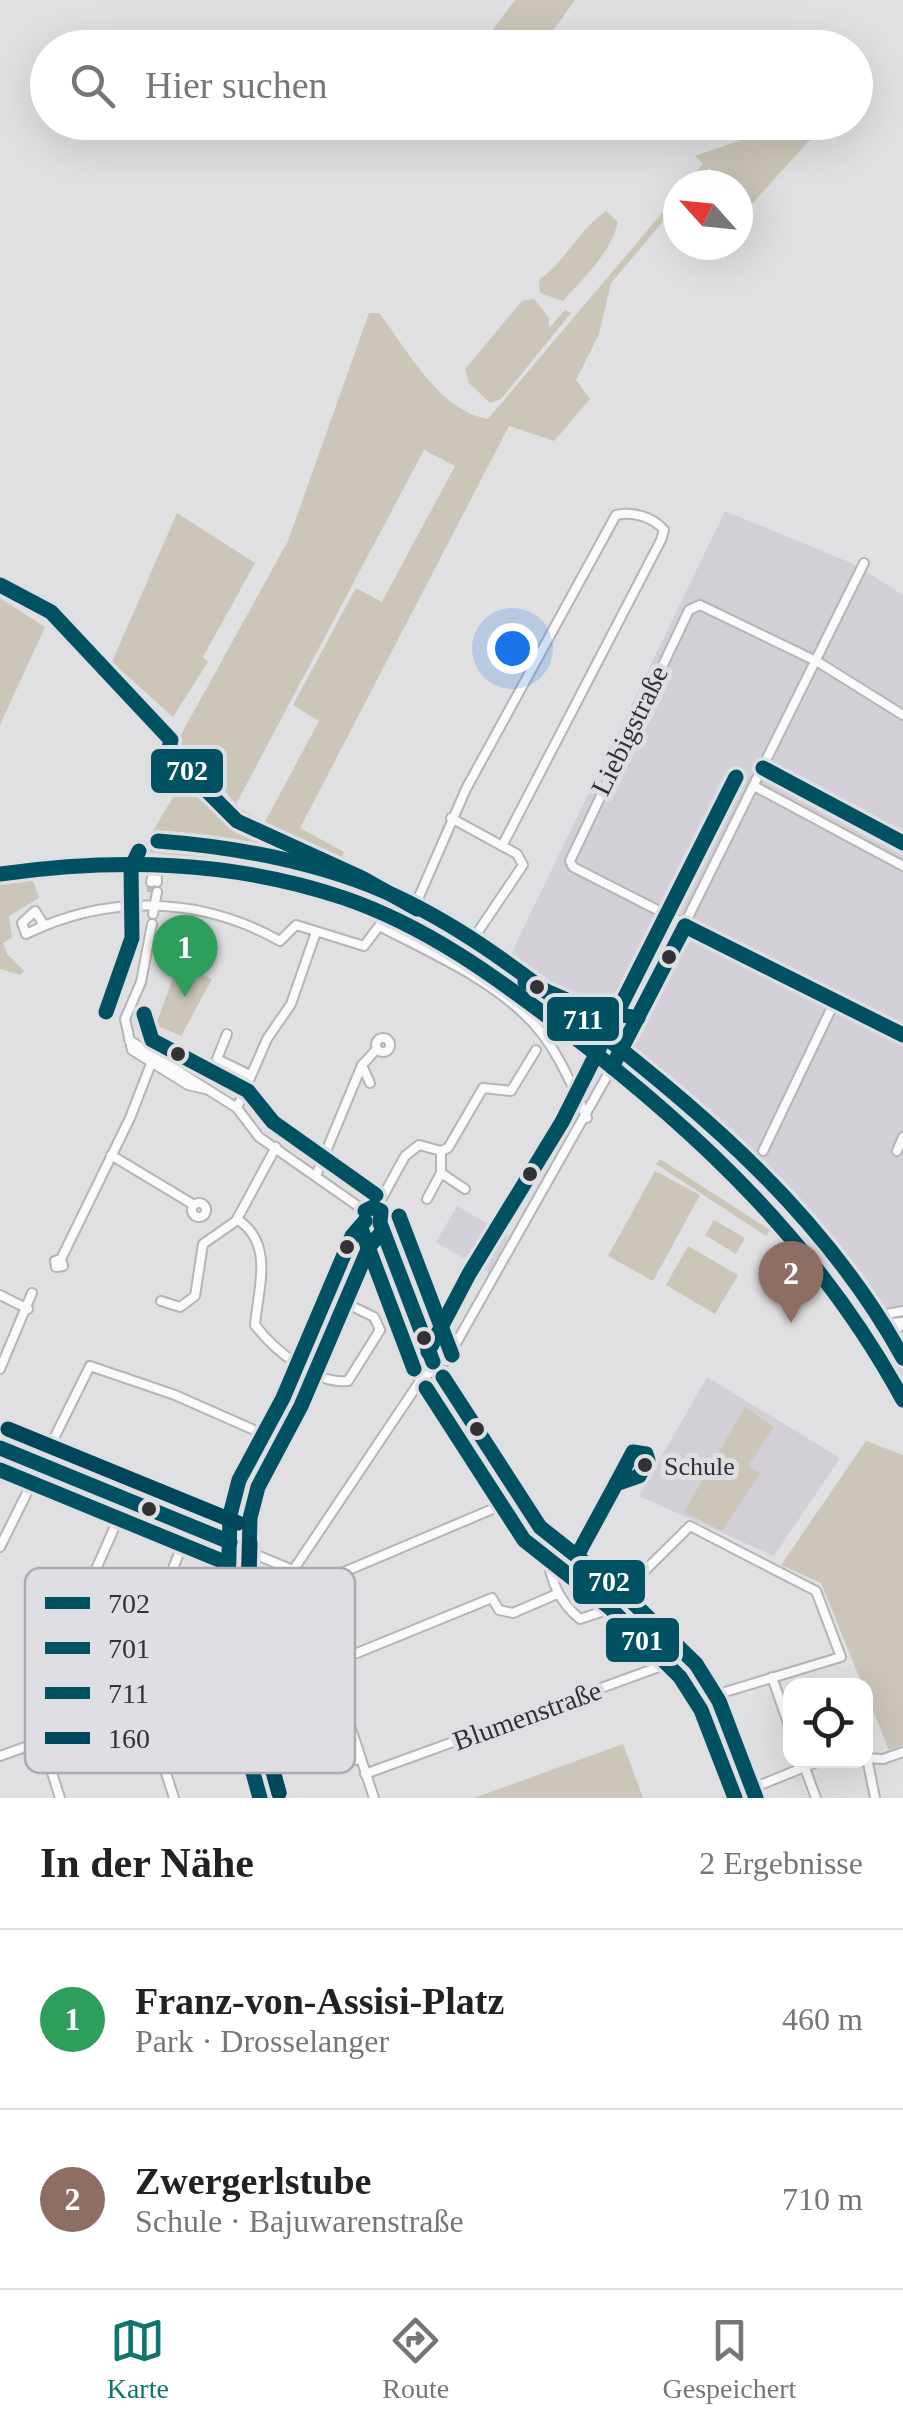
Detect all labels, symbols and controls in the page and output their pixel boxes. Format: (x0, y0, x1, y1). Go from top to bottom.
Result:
search box (30, 30, 873, 140)
icon: search (65, 58, 120, 113)
text: Hier suchen (145, 64, 328, 106)
north arrow (663, 170, 753, 260)
your location (487, 623, 538, 674)
street label: Liebigstraße (585, 661, 674, 800)
line badge: 702 (149, 747, 225, 795)
text: 702 (166, 755, 208, 786)
pin: 1 (152, 914, 218, 997)
unlabelled marker (659, 947, 679, 967)
unlabelled marker (527, 977, 547, 997)
line badge: 711 (545, 995, 621, 1043)
text: 711 (563, 1004, 603, 1035)
unlabelled marker (168, 1044, 188, 1064)
unlabelled marker (520, 1164, 540, 1184)
unlabelled marker (337, 1237, 357, 1257)
pin: 2 (758, 1240, 824, 1323)
unlabelled marker (414, 1328, 434, 1348)
unlabelled marker (467, 1419, 487, 1439)
place label: Schule (664, 1452, 735, 1481)
marker: Schule (635, 1455, 655, 1475)
unlabelled marker (139, 1499, 159, 1519)
line badge: 702 (571, 1558, 647, 1606)
text: 702 (588, 1566, 630, 1597)
legend (25, 1568, 355, 1773)
text: 702 (108, 1588, 150, 1619)
line badge: 701 (604, 1616, 681, 1664)
text: 701 (621, 1625, 663, 1656)
text: 701 (108, 1633, 150, 1664)
street label: Blumenstraße (449, 1674, 606, 1757)
text: 711 (108, 1678, 149, 1709)
map controls (783, 1678, 873, 1768)
button: locate (783, 1678, 873, 1768)
text: 160 (108, 1723, 150, 1754)
text: In der Nähe (40, 1840, 254, 1886)
text: 2 Ergebnisse (699, 1845, 863, 1881)
text: Franz-von-Assisi-Platz (135, 1980, 504, 2022)
text: 1 (65, 2001, 81, 2037)
text: 460 m (782, 2001, 863, 2037)
text: Park · Drosselanger (135, 2023, 389, 2059)
text: Zwergerlstube (135, 2160, 371, 2202)
text: 2 (65, 2181, 81, 2217)
text: 710 m (782, 2181, 863, 2217)
text: Schule · Bajuwarenstraße (135, 2203, 464, 2239)
tab: Karte (107, 2313, 169, 2405)
tab: Route (382, 2313, 449, 2405)
tab: Gespeichert (663, 2313, 796, 2405)

